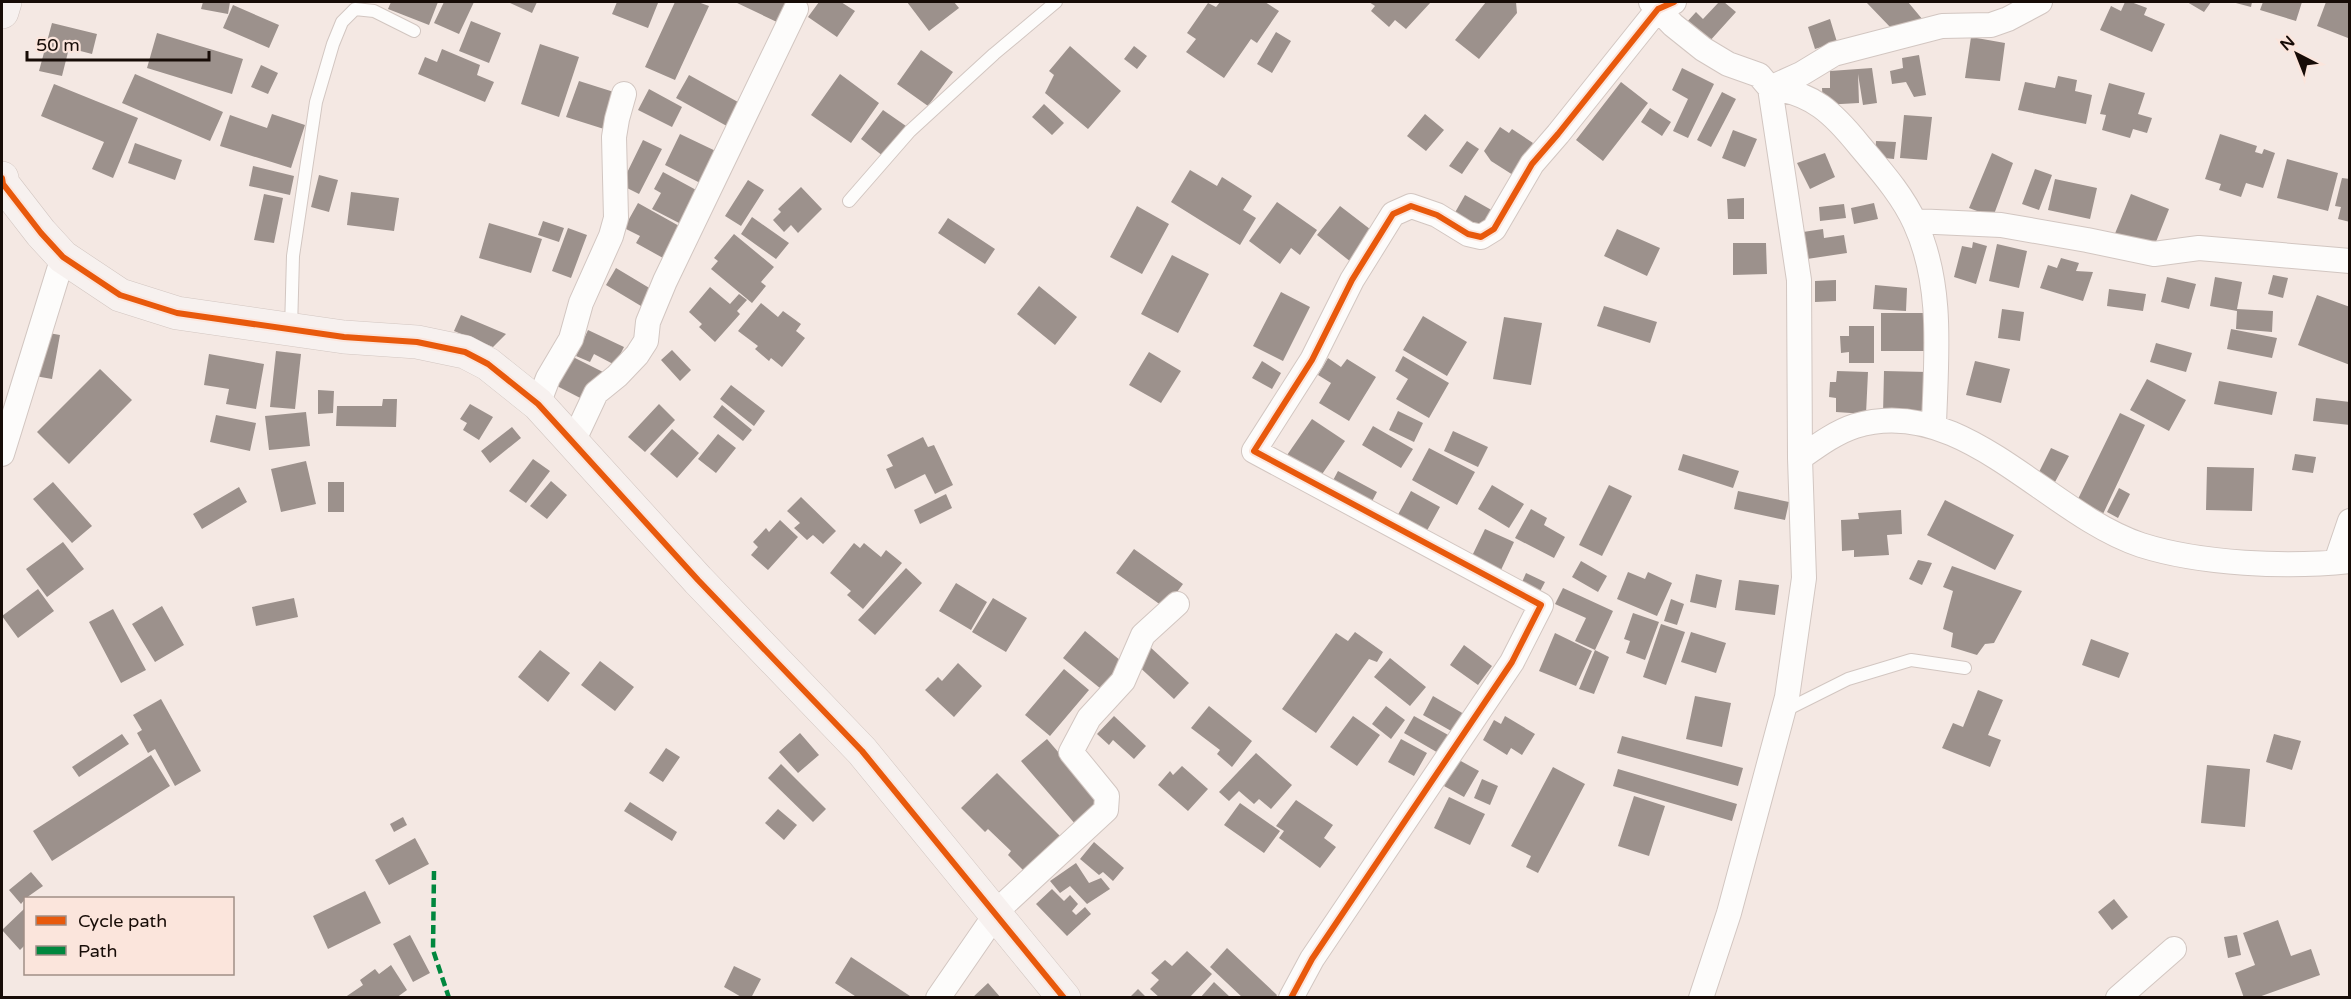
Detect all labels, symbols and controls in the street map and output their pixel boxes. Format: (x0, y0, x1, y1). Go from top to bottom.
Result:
scale bar (27, 24, 208, 62)
north arrow (2267, 24, 2327, 84)
text: N (2276, 32, 2299, 55)
text: 50 m (36, 34, 80, 56)
legend (24, 897, 234, 975)
text: Cycle path (78, 910, 167, 932)
text: Path (78, 940, 117, 962)

